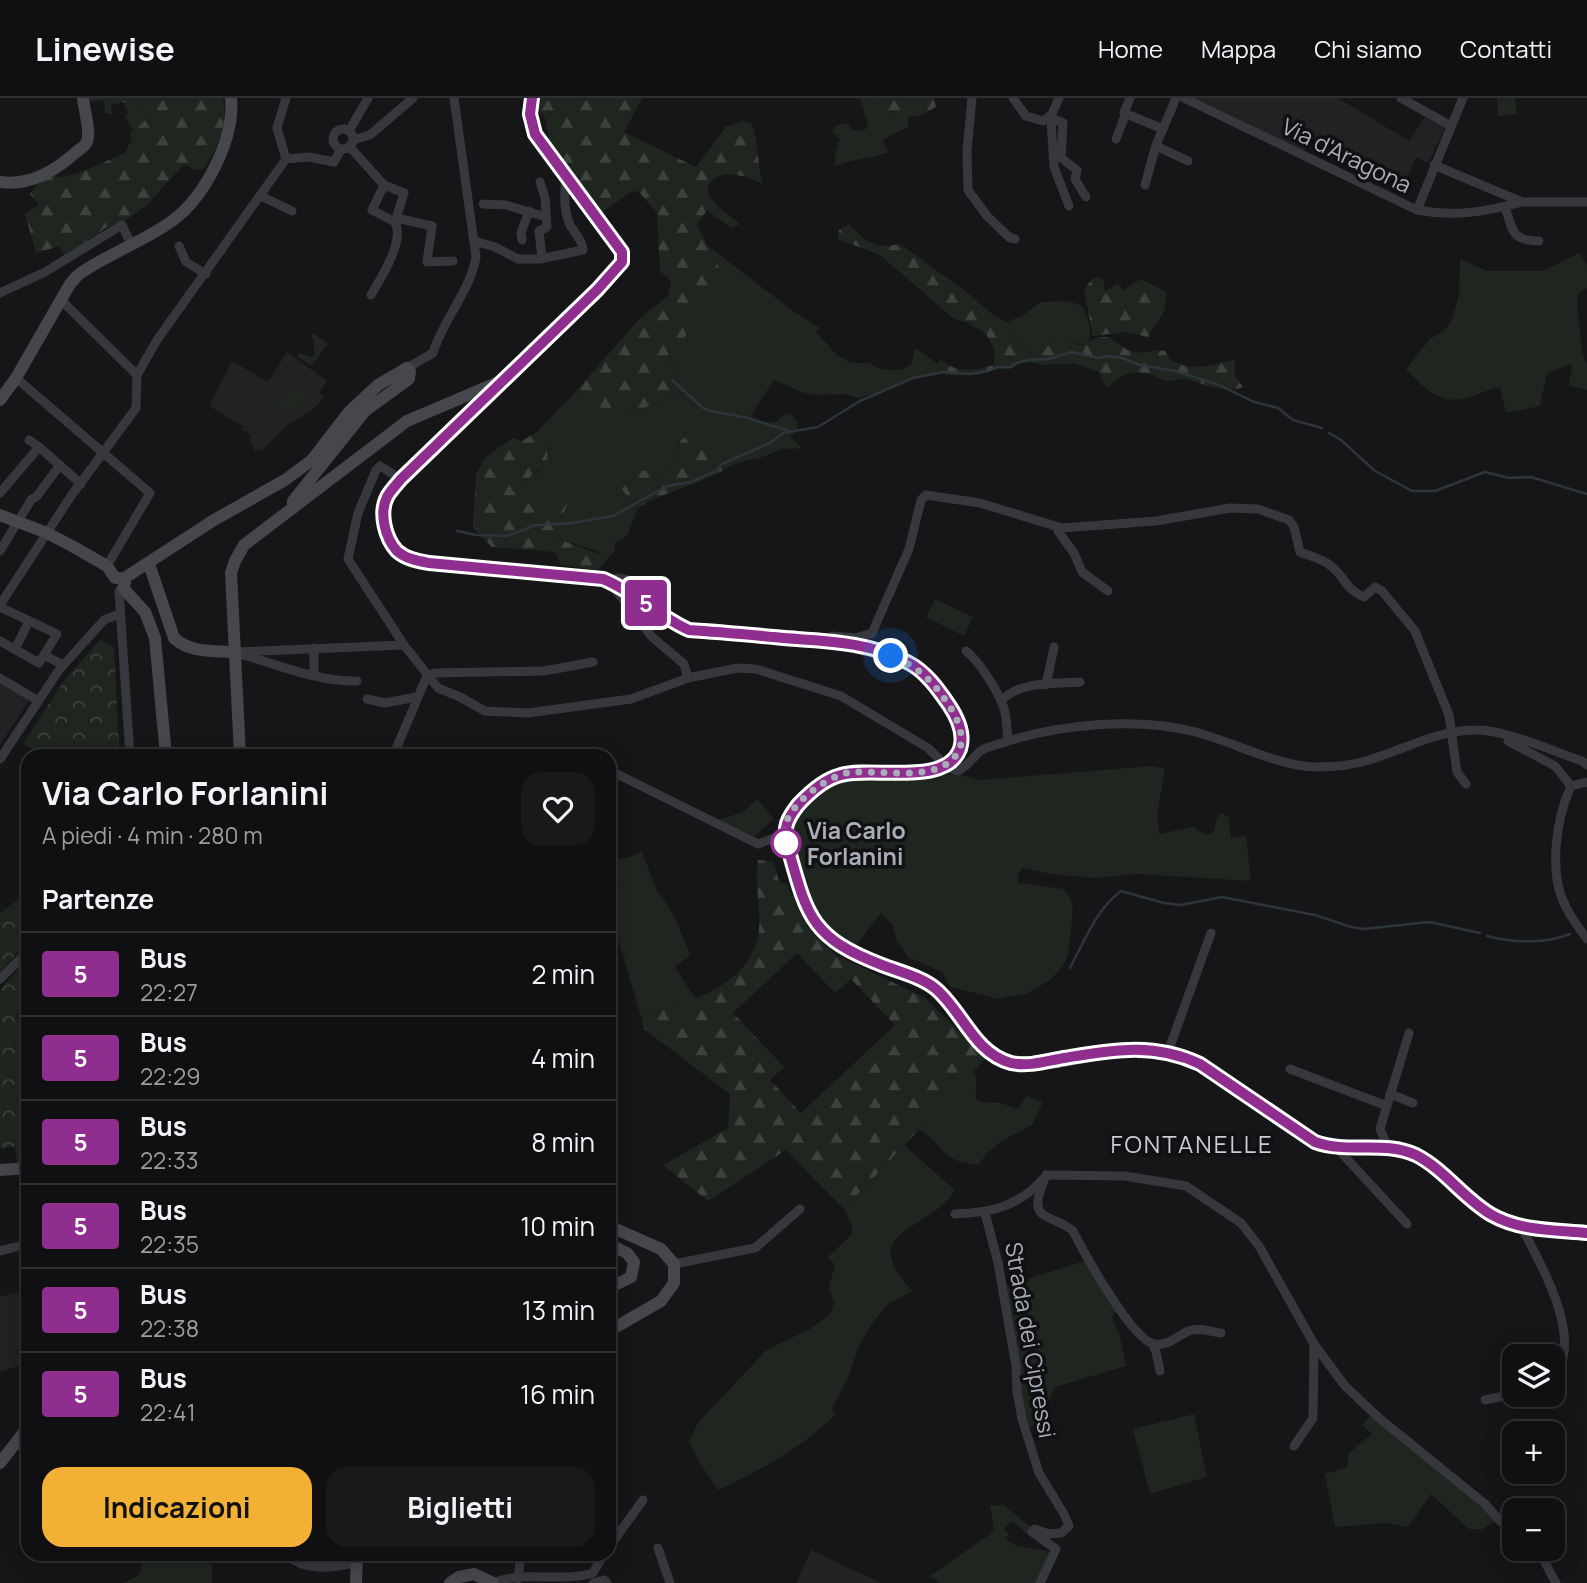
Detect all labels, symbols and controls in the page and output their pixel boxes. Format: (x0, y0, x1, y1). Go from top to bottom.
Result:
text: Linewise (35, 26, 175, 71)
text: Home (1098, 32, 1163, 65)
text: Mappa (1201, 32, 1276, 65)
text: Chi siamo (1314, 32, 1422, 65)
text: Contatti (1460, 32, 1552, 65)
street label: Via d'Aragona (1277, 110, 1417, 200)
line badge: 5 (623, 580, 669, 626)
text: 5 (639, 586, 653, 619)
your location (873, 638, 908, 673)
text: Via Carlo Forlanini (42, 770, 329, 815)
button: heart (521, 772, 595, 846)
place label: Via Carlo Forlanini (807, 814, 906, 872)
text: A piedi · 4 min · 280 m (42, 819, 263, 851)
marker: Via Carlo Forlanini (771, 828, 801, 858)
text: Partenze (42, 881, 154, 917)
text: Bus (140, 940, 187, 976)
text: 2 min (531, 956, 595, 992)
text: 5 (73, 957, 88, 990)
text: 22:27 (140, 976, 198, 1008)
text: Bus (140, 1024, 187, 1060)
text: 4 min (531, 1040, 595, 1076)
text: 5 (73, 1041, 88, 1074)
text: 22:29 (140, 1060, 200, 1092)
text: Bus (140, 1108, 187, 1144)
text: 8 min (531, 1124, 595, 1160)
text: 5 (73, 1125, 88, 1158)
district label: FONTANELLE (1110, 1127, 1274, 1160)
text: 22:33 (140, 1144, 199, 1176)
text: Bus (140, 1192, 187, 1228)
text: 10 min (520, 1208, 595, 1244)
text: 5 (73, 1209, 88, 1242)
text: 22:35 (140, 1228, 199, 1260)
street label: Strada dei Cipressi (998, 1239, 1064, 1441)
text: Bus (140, 1276, 187, 1312)
text: 13 min (522, 1292, 595, 1328)
text: 5 (73, 1293, 88, 1326)
text: 22:38 (140, 1312, 199, 1344)
map controls (1502, 1344, 1565, 1561)
button: layers (1502, 1344, 1565, 1407)
text: Bus (140, 1360, 187, 1396)
text: 16 min (520, 1376, 595, 1412)
text: 5 (73, 1377, 88, 1410)
text: 22:41 (140, 1396, 196, 1428)
button: + (1502, 1421, 1565, 1484)
button: Indicazioni (42, 1467, 312, 1547)
button: Biglietti (326, 1467, 595, 1547)
button: − (1502, 1498, 1565, 1561)

